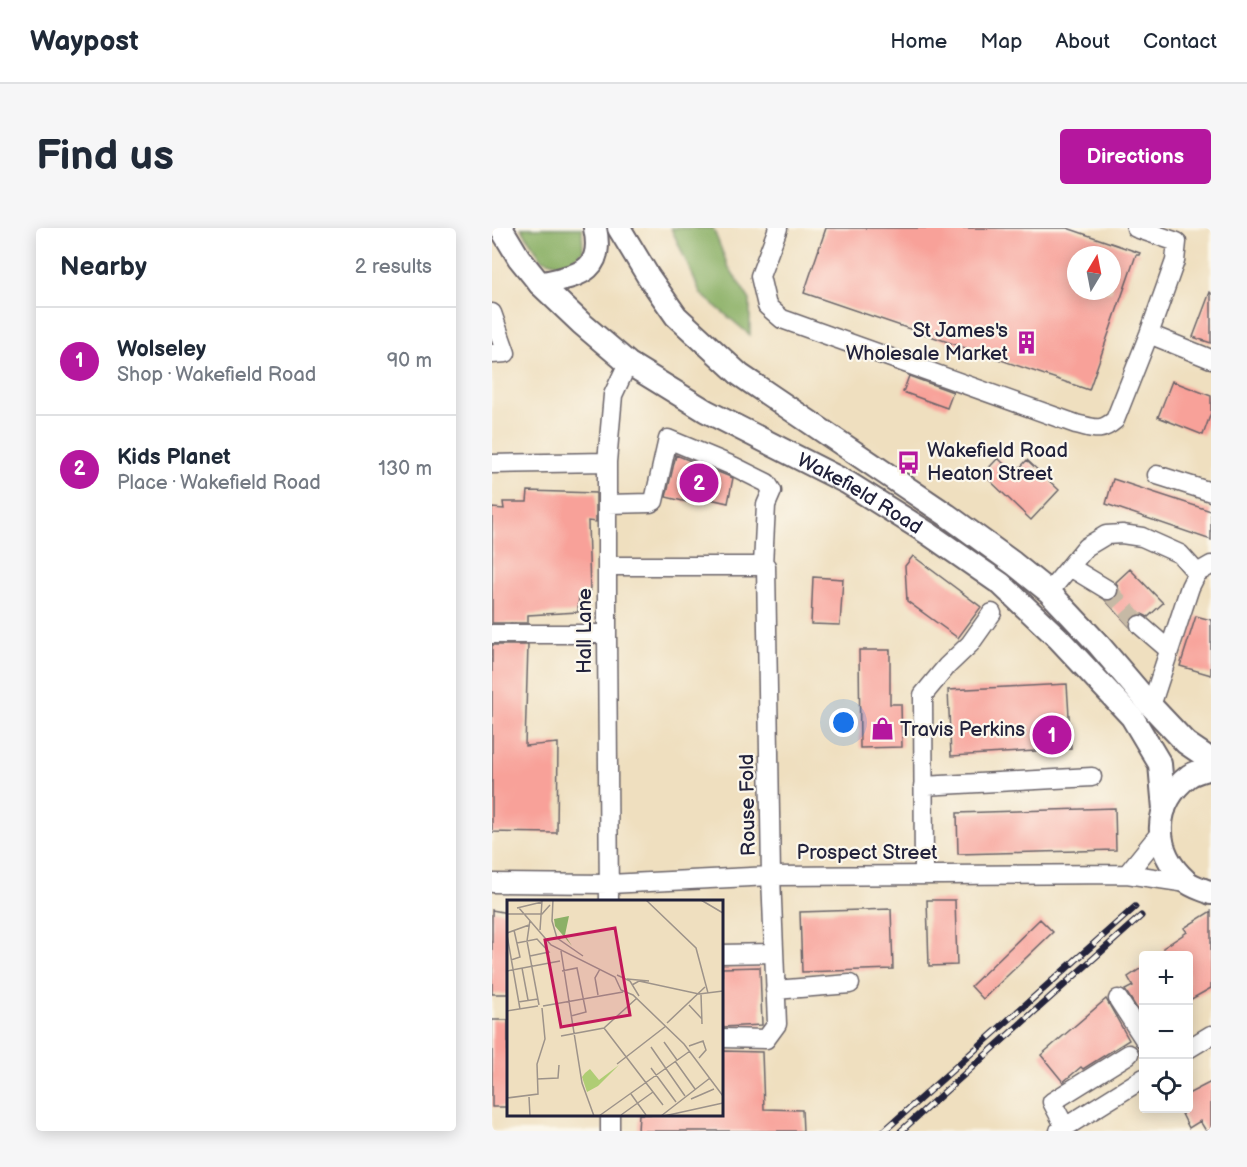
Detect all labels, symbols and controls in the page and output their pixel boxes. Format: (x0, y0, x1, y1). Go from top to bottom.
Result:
text: Waypost (30, 25, 139, 58)
text: Home (890, 29, 947, 54)
text: Map (980, 29, 1022, 54)
text: About (1055, 29, 1110, 54)
text: Contact (1143, 29, 1217, 54)
button: Directions (1060, 129, 1211, 184)
text: Find us (36, 131, 174, 182)
north arrow (1067, 246, 1121, 300)
text: Nearby (60, 252, 147, 283)
text: 2 results (355, 255, 432, 279)
place label: St James's Wholesale Market (846, 319, 1008, 366)
building icon: St James's Wholesale Market (1013, 329, 1039, 355)
text: Wolseley (117, 336, 206, 363)
text: 1 (75, 349, 84, 373)
text: 90 m (387, 349, 432, 373)
text: Shop · Wakefield Road (117, 363, 316, 387)
place label: Wakefield Road Heaton Street (927, 439, 1068, 486)
text: Kids Planet (117, 444, 231, 471)
street label: Wakefield Road (793, 448, 927, 540)
bus stop icon: Wakefield Road Heaton Street (896, 449, 922, 475)
text: 2 (74, 457, 85, 481)
text: 130 m (378, 457, 432, 481)
pin: 2 (680, 460, 718, 506)
text: Place · Wakefield Road (117, 471, 321, 495)
street label: Hall Lane (573, 588, 597, 674)
your location (829, 708, 858, 737)
pin: 1 (1032, 712, 1072, 758)
shop icon: Travis Perkins (869, 716, 895, 742)
place label: Travis Perkins (900, 718, 1025, 742)
street label: Rouse Fold (735, 754, 761, 856)
street label: Prospect Street (797, 841, 937, 865)
inset map (507, 900, 723, 1116)
map controls (1139, 951, 1193, 1113)
button: + (1139, 951, 1193, 1005)
button: − (1139, 1005, 1193, 1059)
button: locate (1139, 1059, 1193, 1113)

